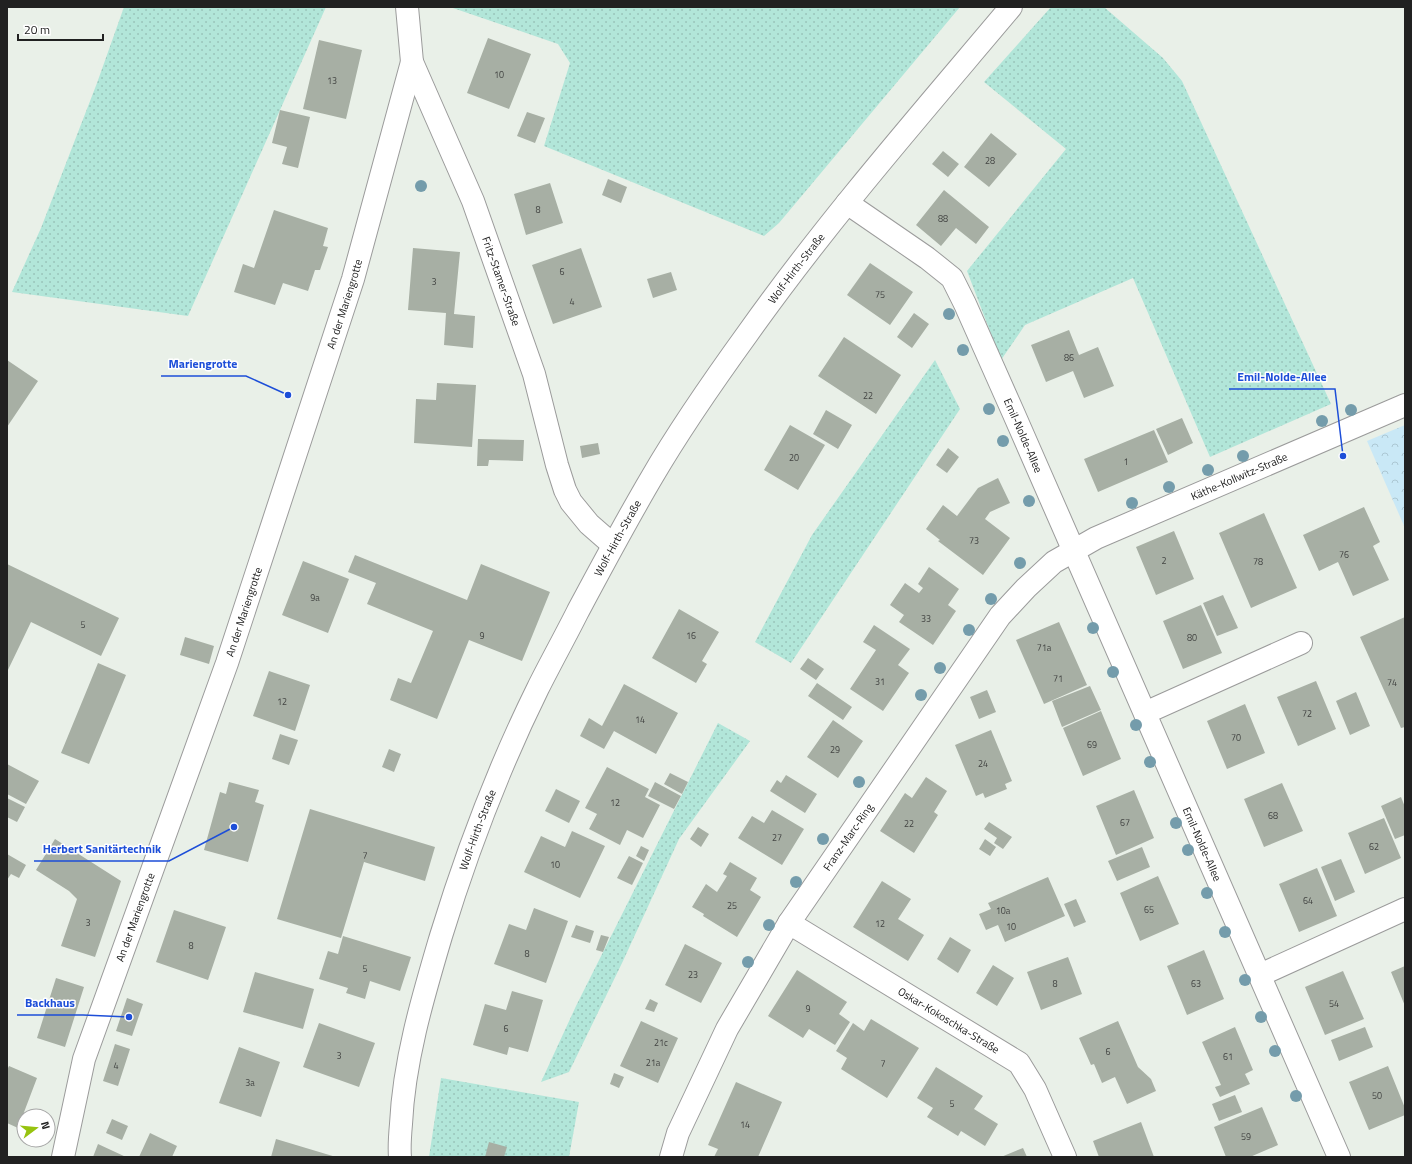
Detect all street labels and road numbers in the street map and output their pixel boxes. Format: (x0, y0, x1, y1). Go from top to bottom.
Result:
street label: Wolf-Hirth-Straße (764, 229, 829, 307)
street label: Fritz-Stamer-Straße (478, 234, 525, 328)
street label: An der Mariengrotte (323, 257, 366, 351)
street label: Emil-Nolde-Allee (1000, 396, 1047, 476)
street label: Käthe-Kollwitz-Straße (1188, 448, 1290, 504)
street label: Wolf-Hirth-Straße (590, 497, 645, 579)
street label: An der Mariengrotte (222, 565, 266, 659)
street label: Wolf-Hirth-Straße (455, 787, 500, 872)
street label: Franz-Marc-Ring (819, 800, 877, 874)
street label: Emil-Nolde-Allee (1179, 804, 1226, 884)
street label: An der Mariengrotte (112, 870, 159, 964)
street label: Oskar-Kokoschka-Straße (895, 983, 1003, 1058)

